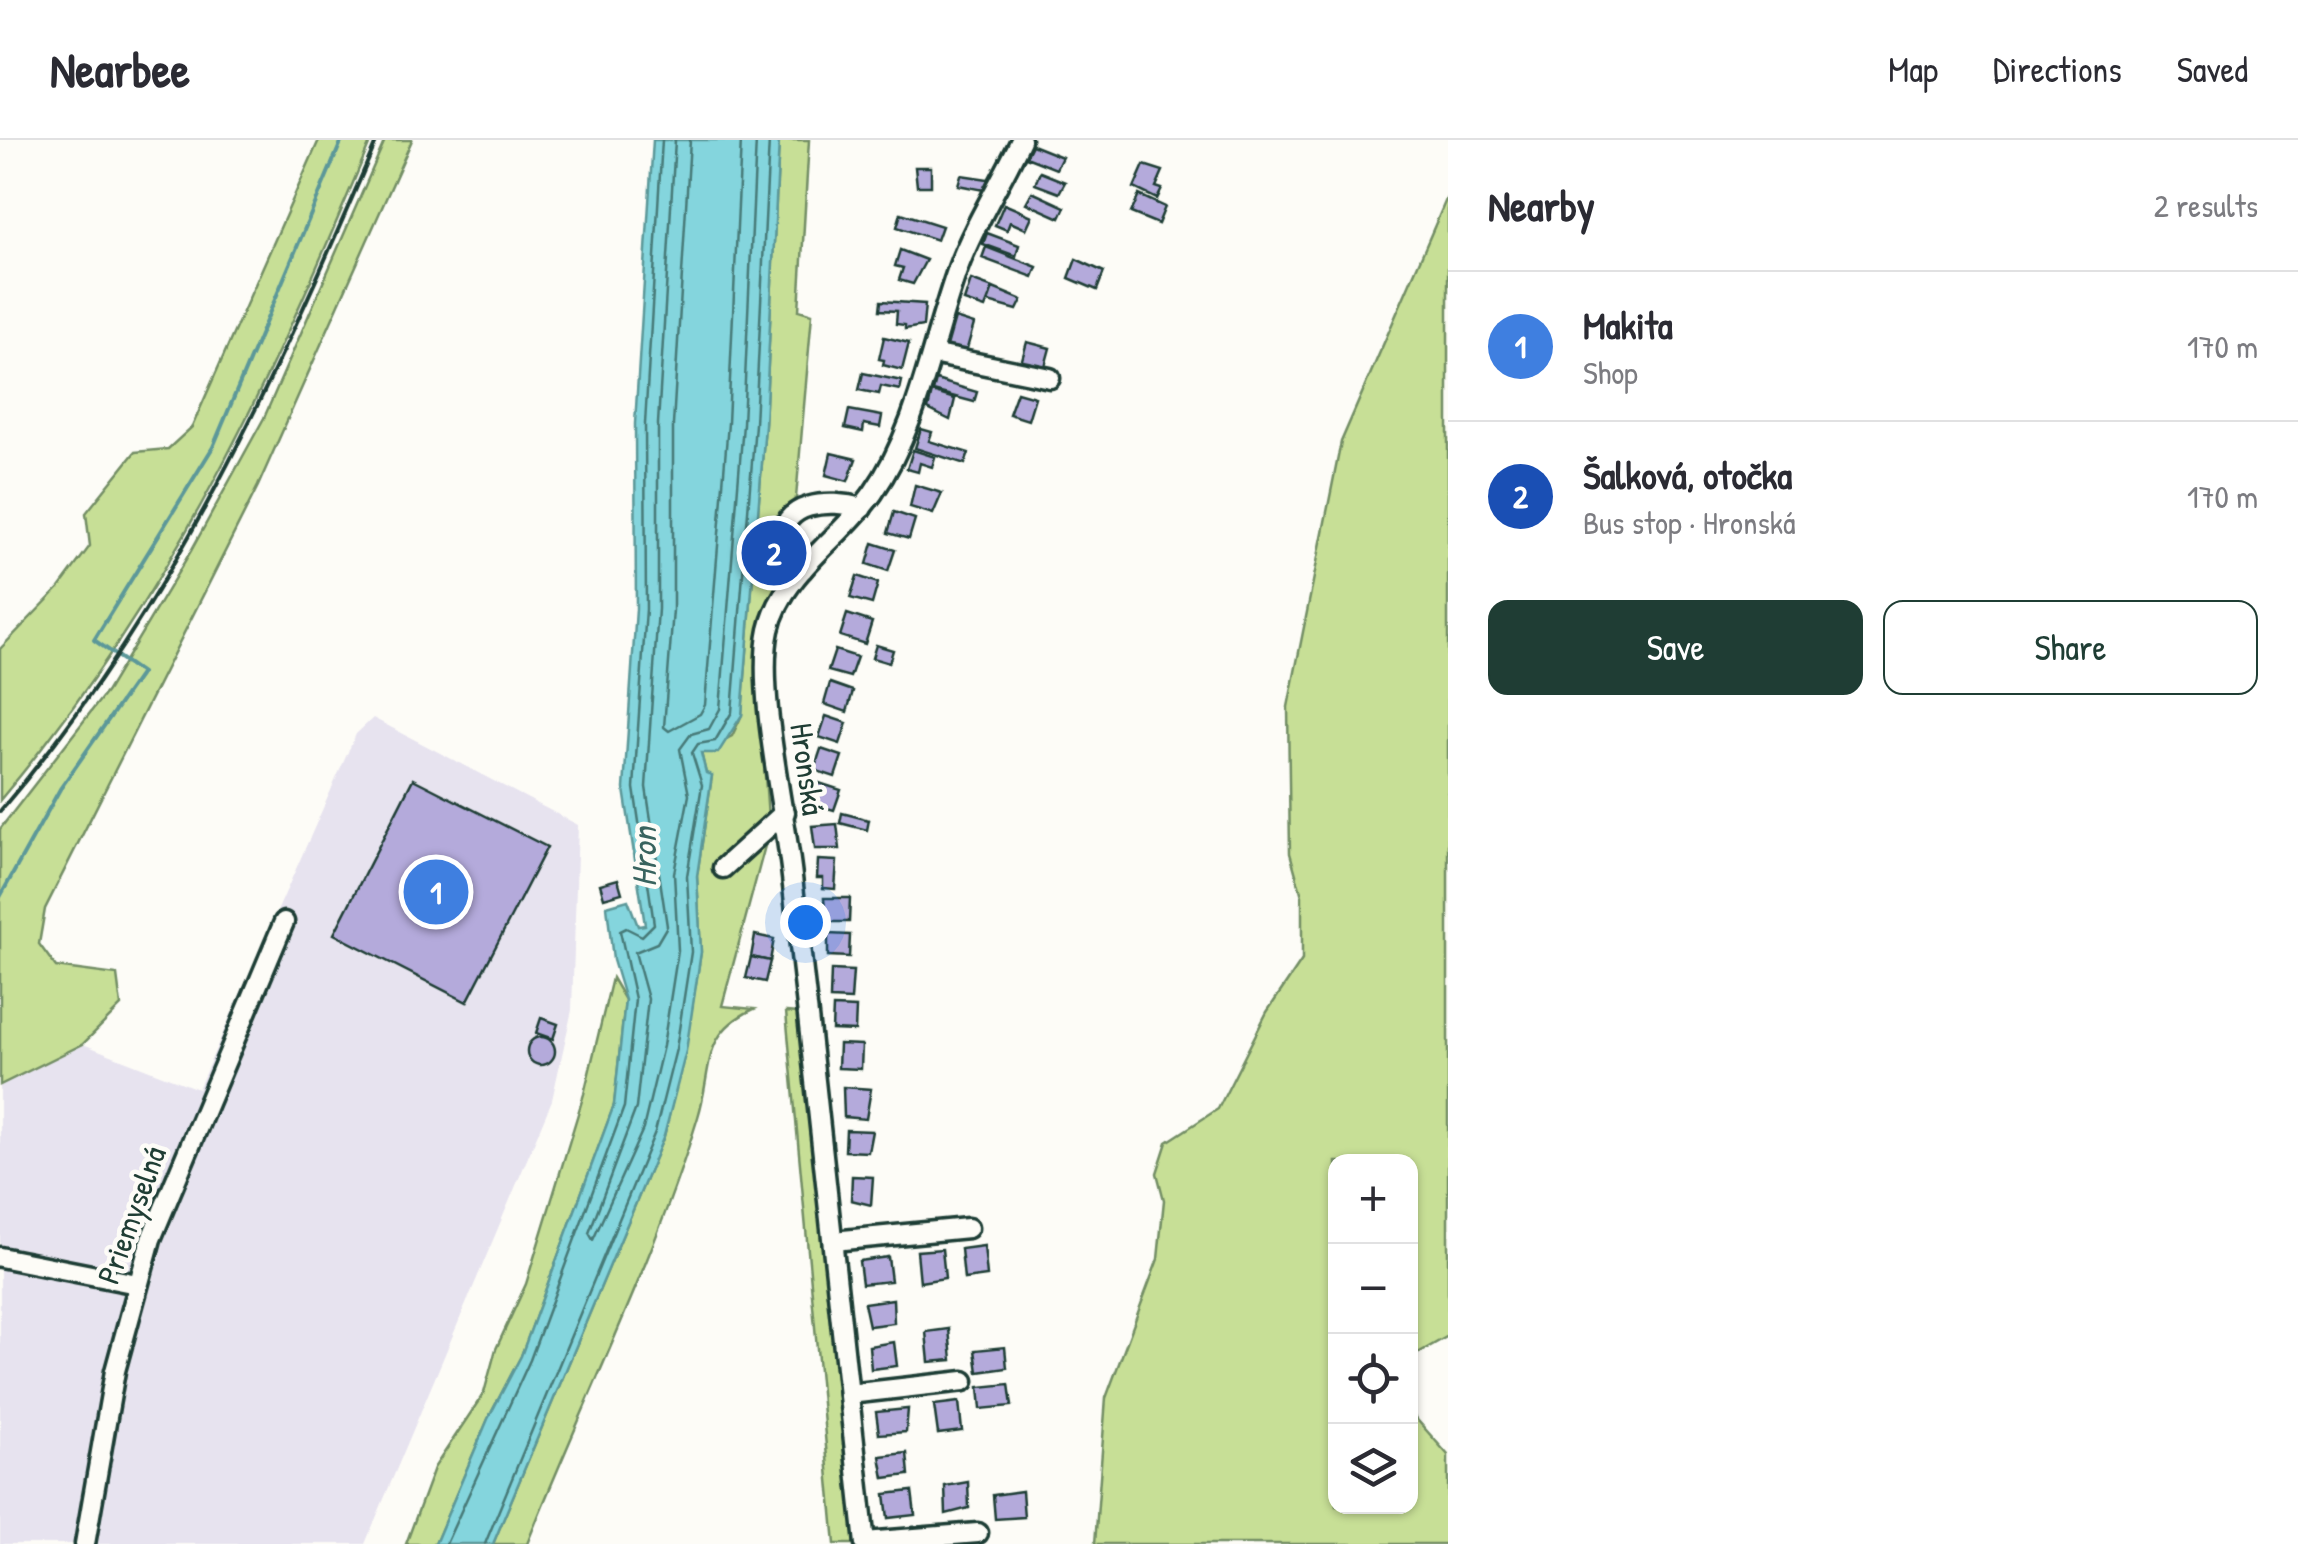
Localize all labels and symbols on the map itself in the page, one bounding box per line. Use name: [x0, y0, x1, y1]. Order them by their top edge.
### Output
pin: 2: [742, 516, 806, 590]
street label: Hronská: [780, 720, 836, 818]
water label: Hron: [620, 824, 667, 887]
pin: 1: [404, 854, 468, 930]
your location: [780, 897, 831, 948]
street label: Priemyselná: [86, 1140, 176, 1290]

